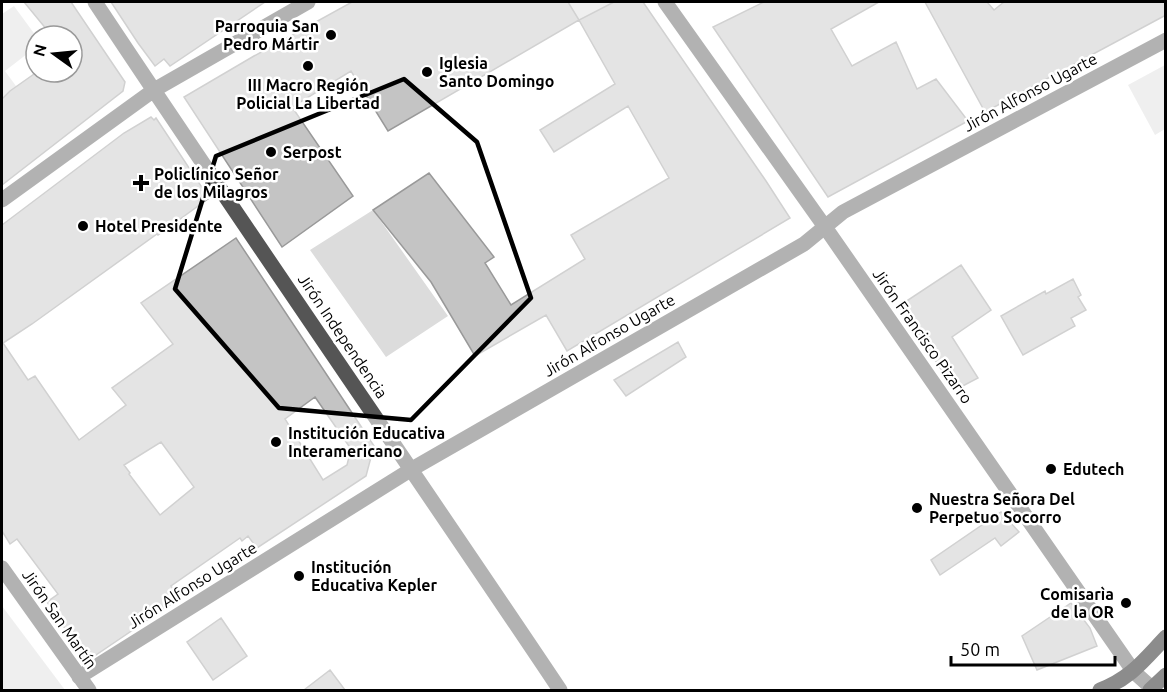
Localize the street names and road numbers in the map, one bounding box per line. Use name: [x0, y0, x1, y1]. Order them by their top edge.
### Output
street label: Jirón Alfonso Ugarte: [960, 49, 1100, 135]
street label: Jirón Francisco Pizarro: [870, 265, 976, 407]
street label: Jirón Independencia: [295, 271, 391, 401]
street label: Jirón Alfonso Ugarte: [540, 290, 678, 380]
street label: Jirón Alfonso Ugarte: [124, 538, 260, 632]
street label: Jirón San Martín: [19, 566, 101, 672]

